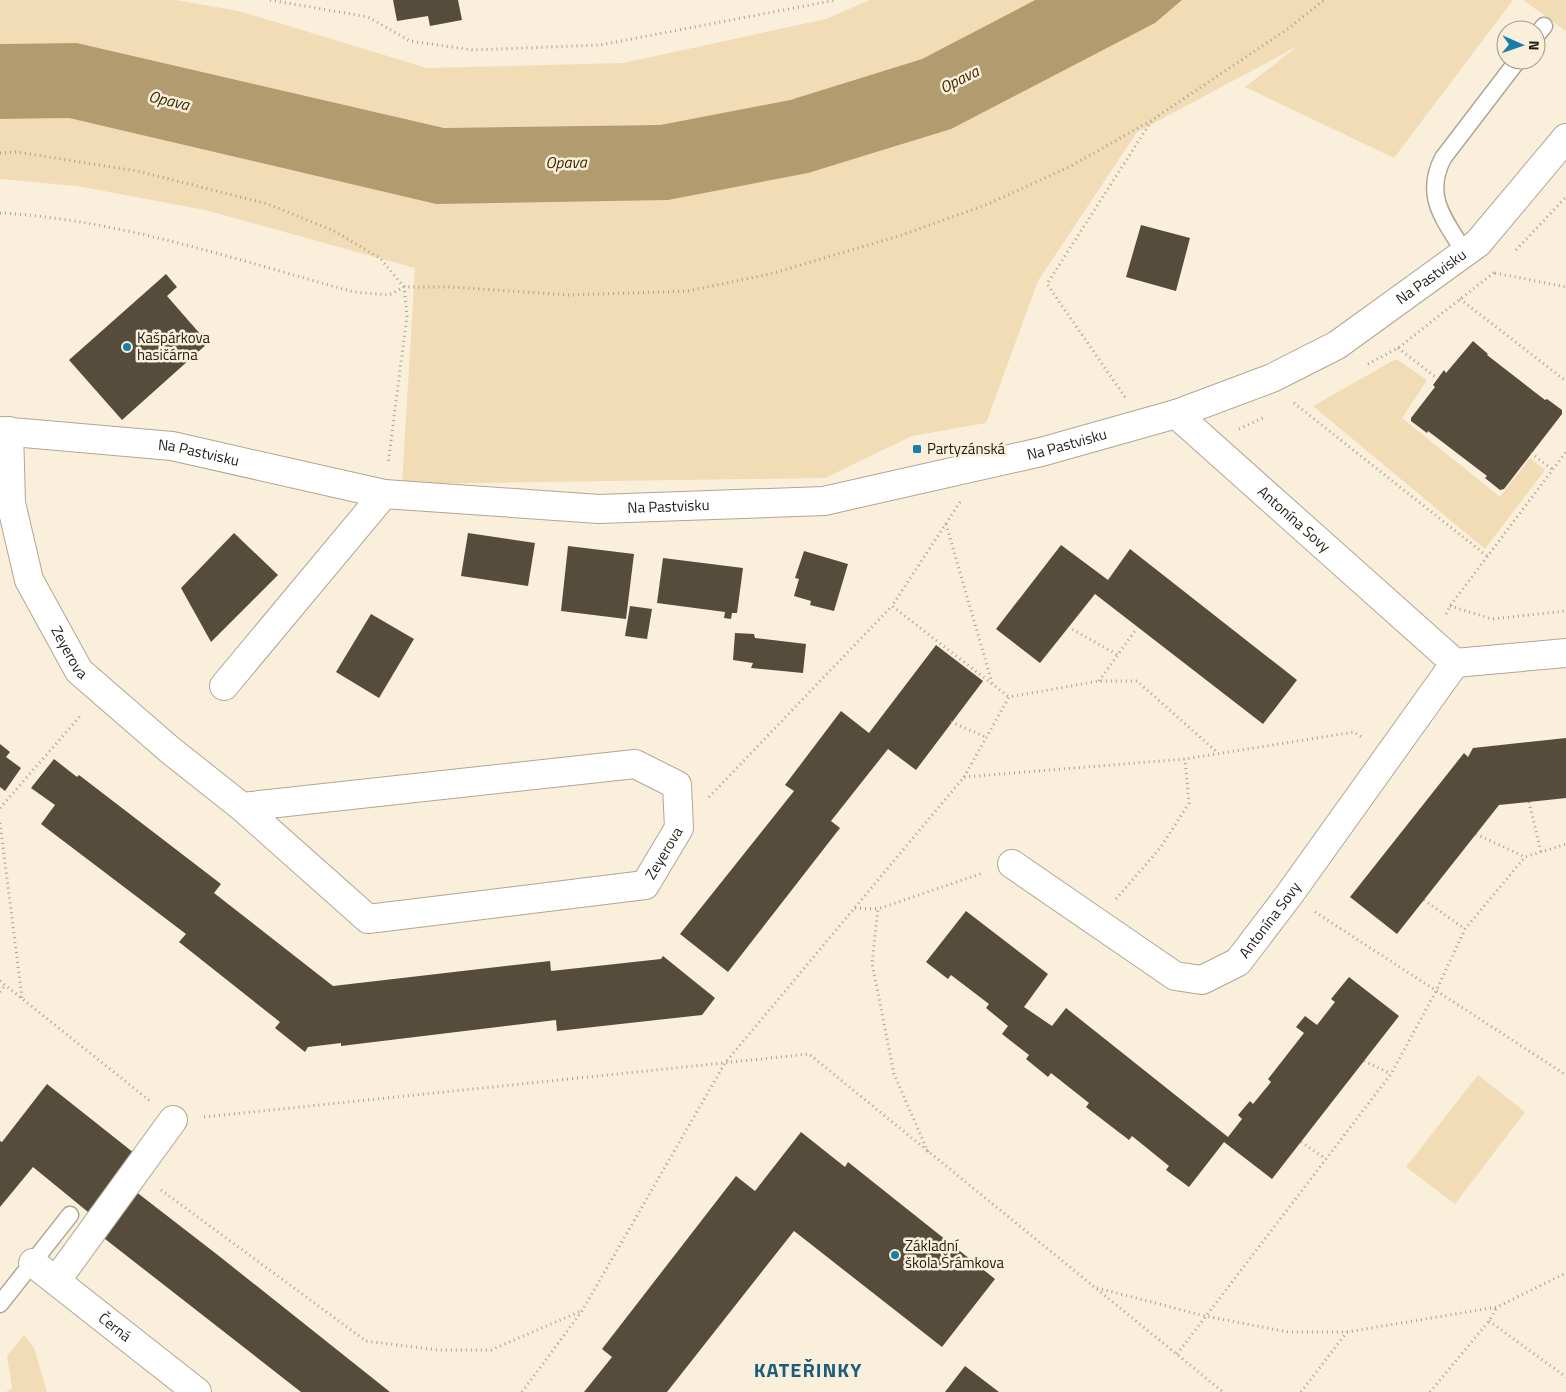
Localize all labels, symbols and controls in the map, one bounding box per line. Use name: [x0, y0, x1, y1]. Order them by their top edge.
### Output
north arrow: [1496, 20, 1546, 70]
text: N: [1524, 40, 1545, 51]
water label: Opava: [935, 59, 984, 99]
water label: Opava: [146, 84, 193, 117]
water label: Opava: [545, 150, 588, 174]
street label: Na Pastvisku: [1391, 243, 1471, 310]
place label: Kašpárkova hasičárna: [137, 326, 211, 366]
marker: Kašpárkova hasičárna: [121, 341, 133, 353]
street label: Na Pastvisku: [1024, 422, 1109, 466]
street label: Na Pastvisku: [157, 433, 241, 472]
place label: Partyzánská: [927, 437, 1006, 460]
marker: Partyzánská: [911, 443, 923, 455]
street label: Antonína Sovy: [1253, 480, 1336, 558]
street label: Na Pastvisku: [627, 493, 710, 519]
street label: Zeyerova: [45, 622, 93, 685]
street label: Zeyerova: [639, 822, 688, 884]
street label: Antonína Sovy: [1233, 877, 1306, 963]
place label: Základní škola Šrámkova: [905, 1234, 1004, 1274]
marker: Základní škola Šrámkova: [889, 1249, 901, 1261]
street label: Černá: [94, 1307, 137, 1347]
district label: KATEŘINKY: [754, 1354, 862, 1385]

